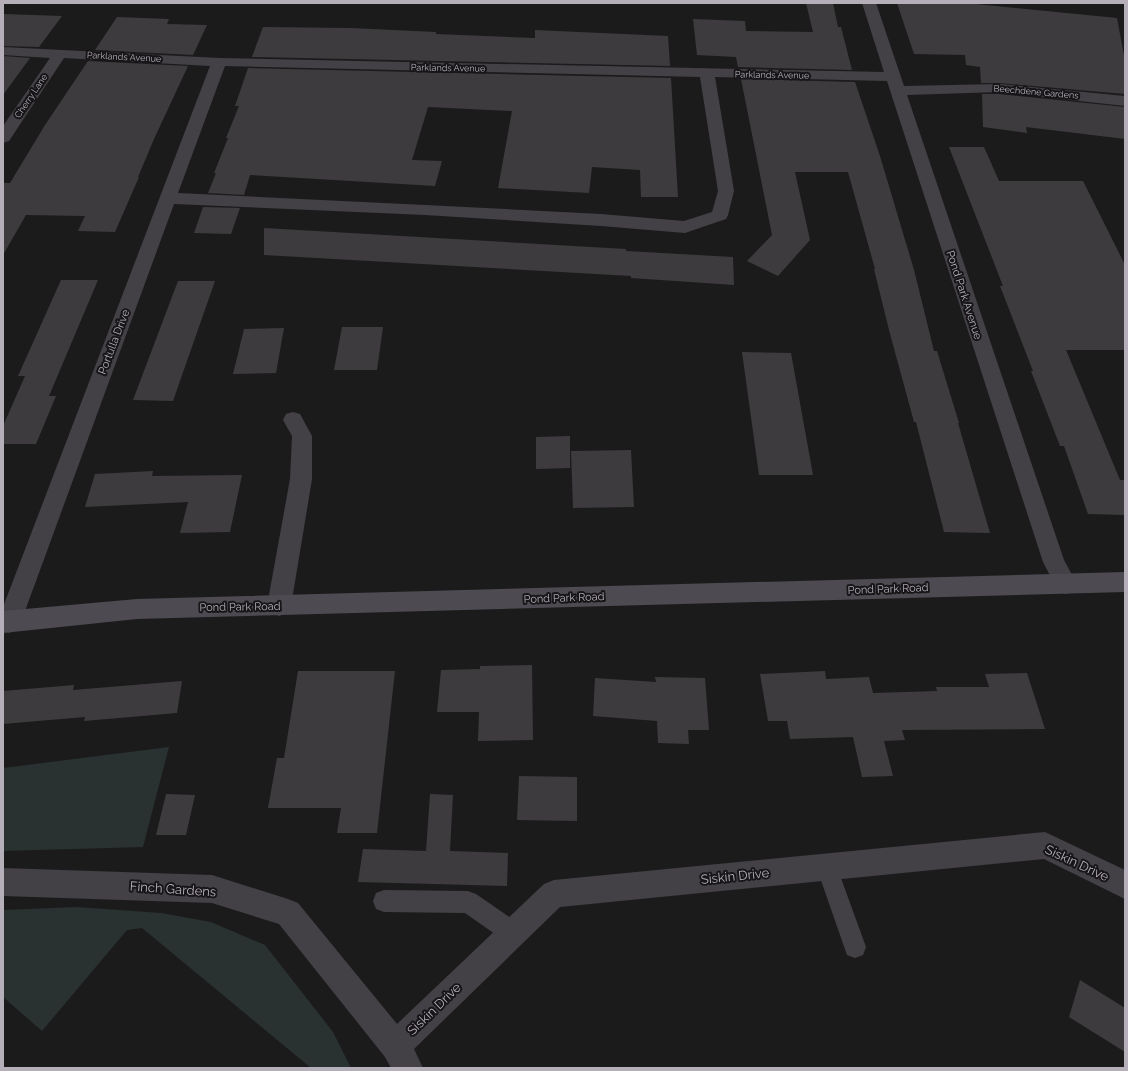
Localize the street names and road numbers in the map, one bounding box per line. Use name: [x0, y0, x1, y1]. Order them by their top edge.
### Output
street label: Parklands Avenue: [87, 50, 162, 64]
street label: Parklands Avenue: [411, 62, 486, 74]
street label: Parklands Avenue: [735, 69, 810, 81]
street label: Cherry Lane: [13, 72, 50, 120]
street label: Beechdene Gardens: [993, 83, 1080, 101]
street label: Pond Park Avenue: [943, 249, 985, 342]
street label: Portulla Drive: [96, 307, 133, 376]
street label: Pond Park Road: [847, 581, 929, 597]
street label: Pond Park Road: [523, 590, 605, 606]
street label: Pond Park Road: [199, 600, 281, 614]
street label: Siskin Drive: [1043, 842, 1112, 884]
street label: Siskin Drive: [700, 865, 770, 887]
street label: Finch Gardens: [129, 879, 217, 899]
street label: Siskin Drive: [404, 980, 464, 1038]

